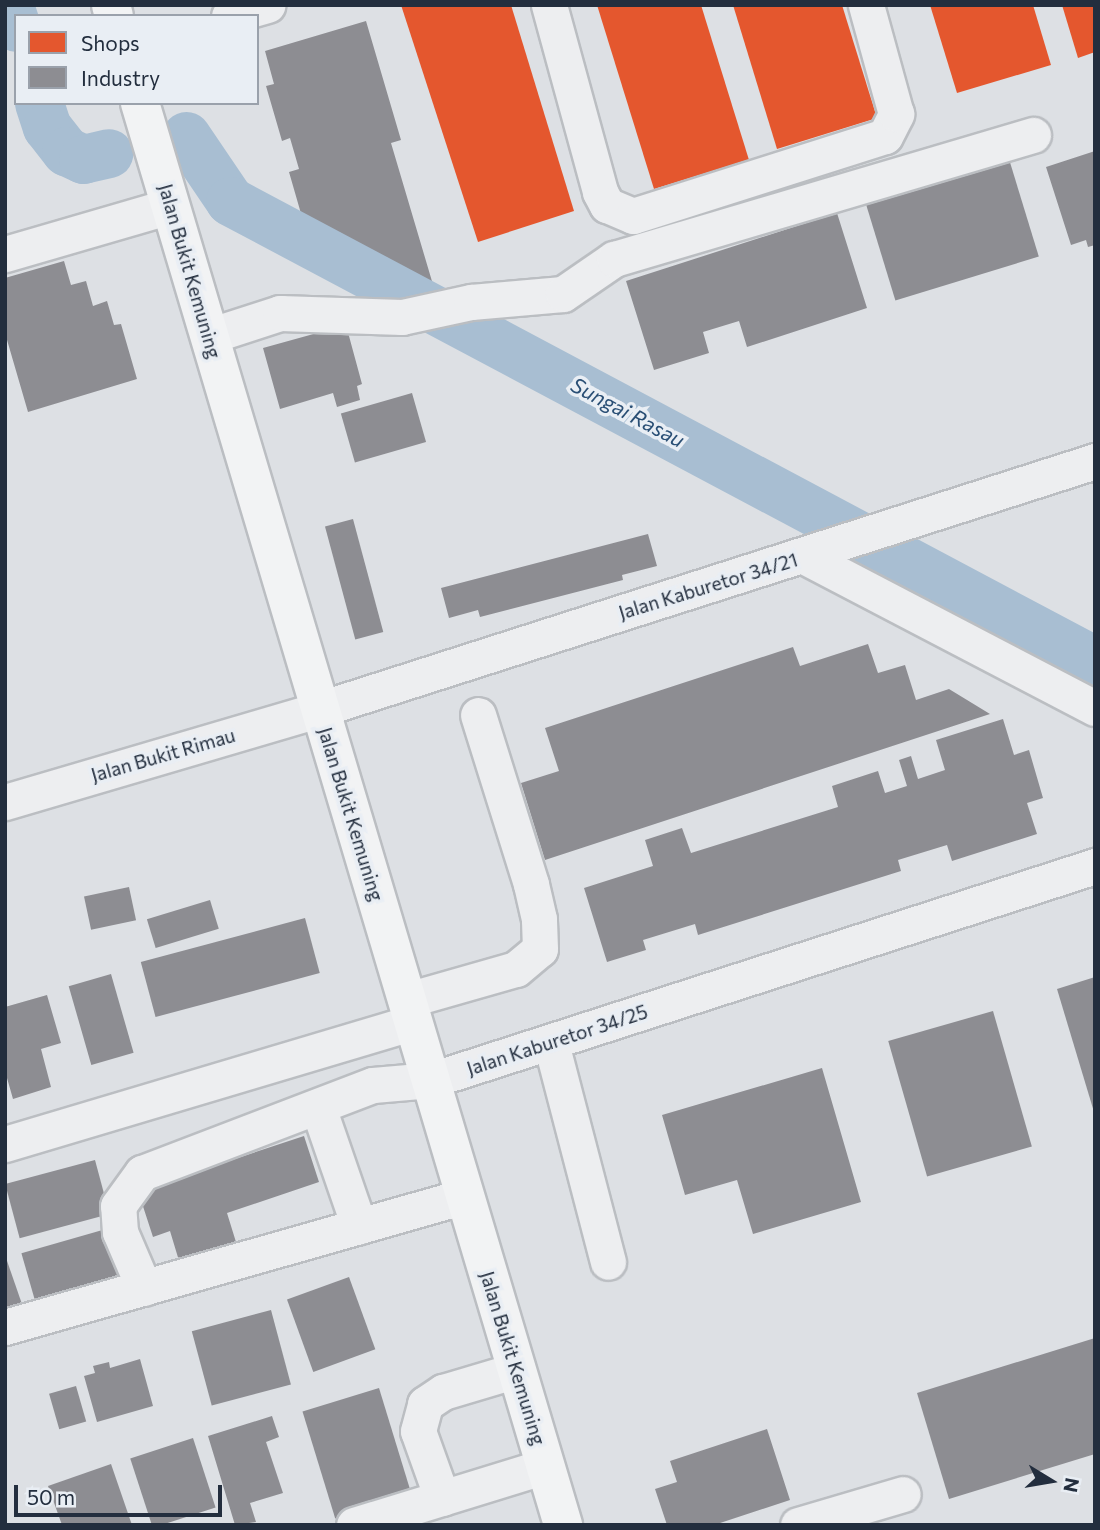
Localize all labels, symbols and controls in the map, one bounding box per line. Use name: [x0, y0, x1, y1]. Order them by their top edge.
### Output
legend: [14, 14, 259, 105]
text: Shops: [81, 30, 140, 55]
text: Industry: [81, 65, 160, 90]
street label: Jalan Bukit Kemuning: [154, 181, 226, 361]
water label: Sungai Rasau: [567, 372, 689, 452]
street label: Jalan Kaburetor 34/21: [616, 548, 800, 624]
street label: Jalan Bukit Rimau: [88, 724, 238, 786]
street label: Jalan Bukit Kemuning: [314, 724, 388, 904]
street label: Jalan Kaburetor 34/25: [464, 1000, 650, 1080]
street label: Jalan Bukit Kemuning: [476, 1268, 550, 1448]
north arrow: [1016, 1446, 1086, 1516]
scale bar: [18, 1470, 226, 1514]
text: N: [1059, 1476, 1085, 1494]
text: 50 m: [27, 1484, 75, 1509]

